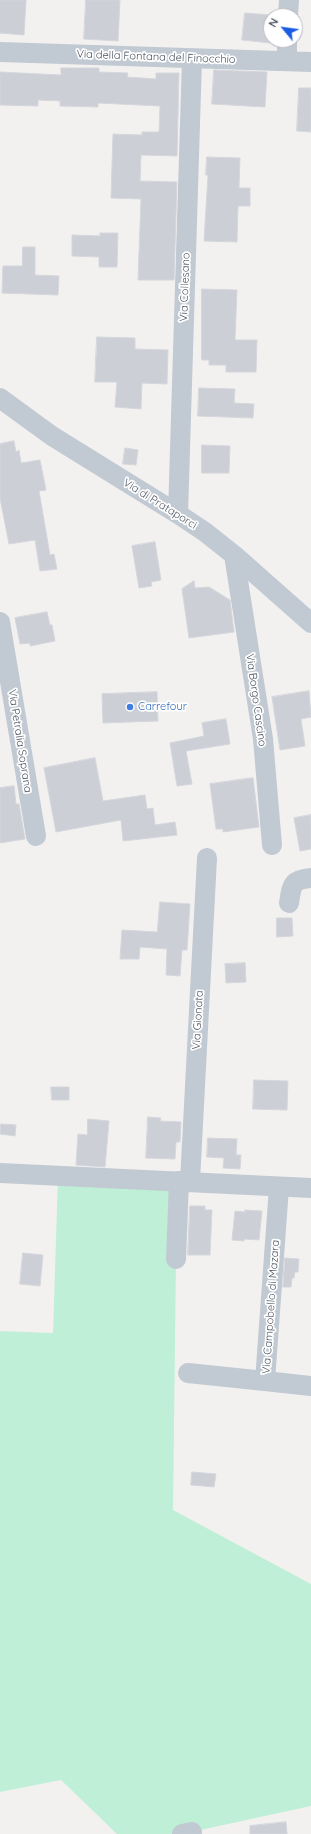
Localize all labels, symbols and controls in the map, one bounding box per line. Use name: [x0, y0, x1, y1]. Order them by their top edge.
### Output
north arrow: [263, 8, 303, 48]
text: N: [265, 16, 281, 30]
street label: Via della Fontana del Finocchio: [76, 48, 236, 66]
street label: Via Collesano: [177, 252, 193, 322]
street label: Via di Prataporci: [121, 476, 199, 532]
street label: Via Borgo Cascino: [243, 653, 269, 747]
street label: Via Petralia Soprana: [5, 688, 35, 794]
place label: Carrefour: [138, 700, 187, 714]
marker: Carrefour: [125, 702, 135, 712]
street label: Via Gionata: [190, 990, 206, 1050]
street label: Via Campobello di Mazara: [260, 1239, 282, 1375]

